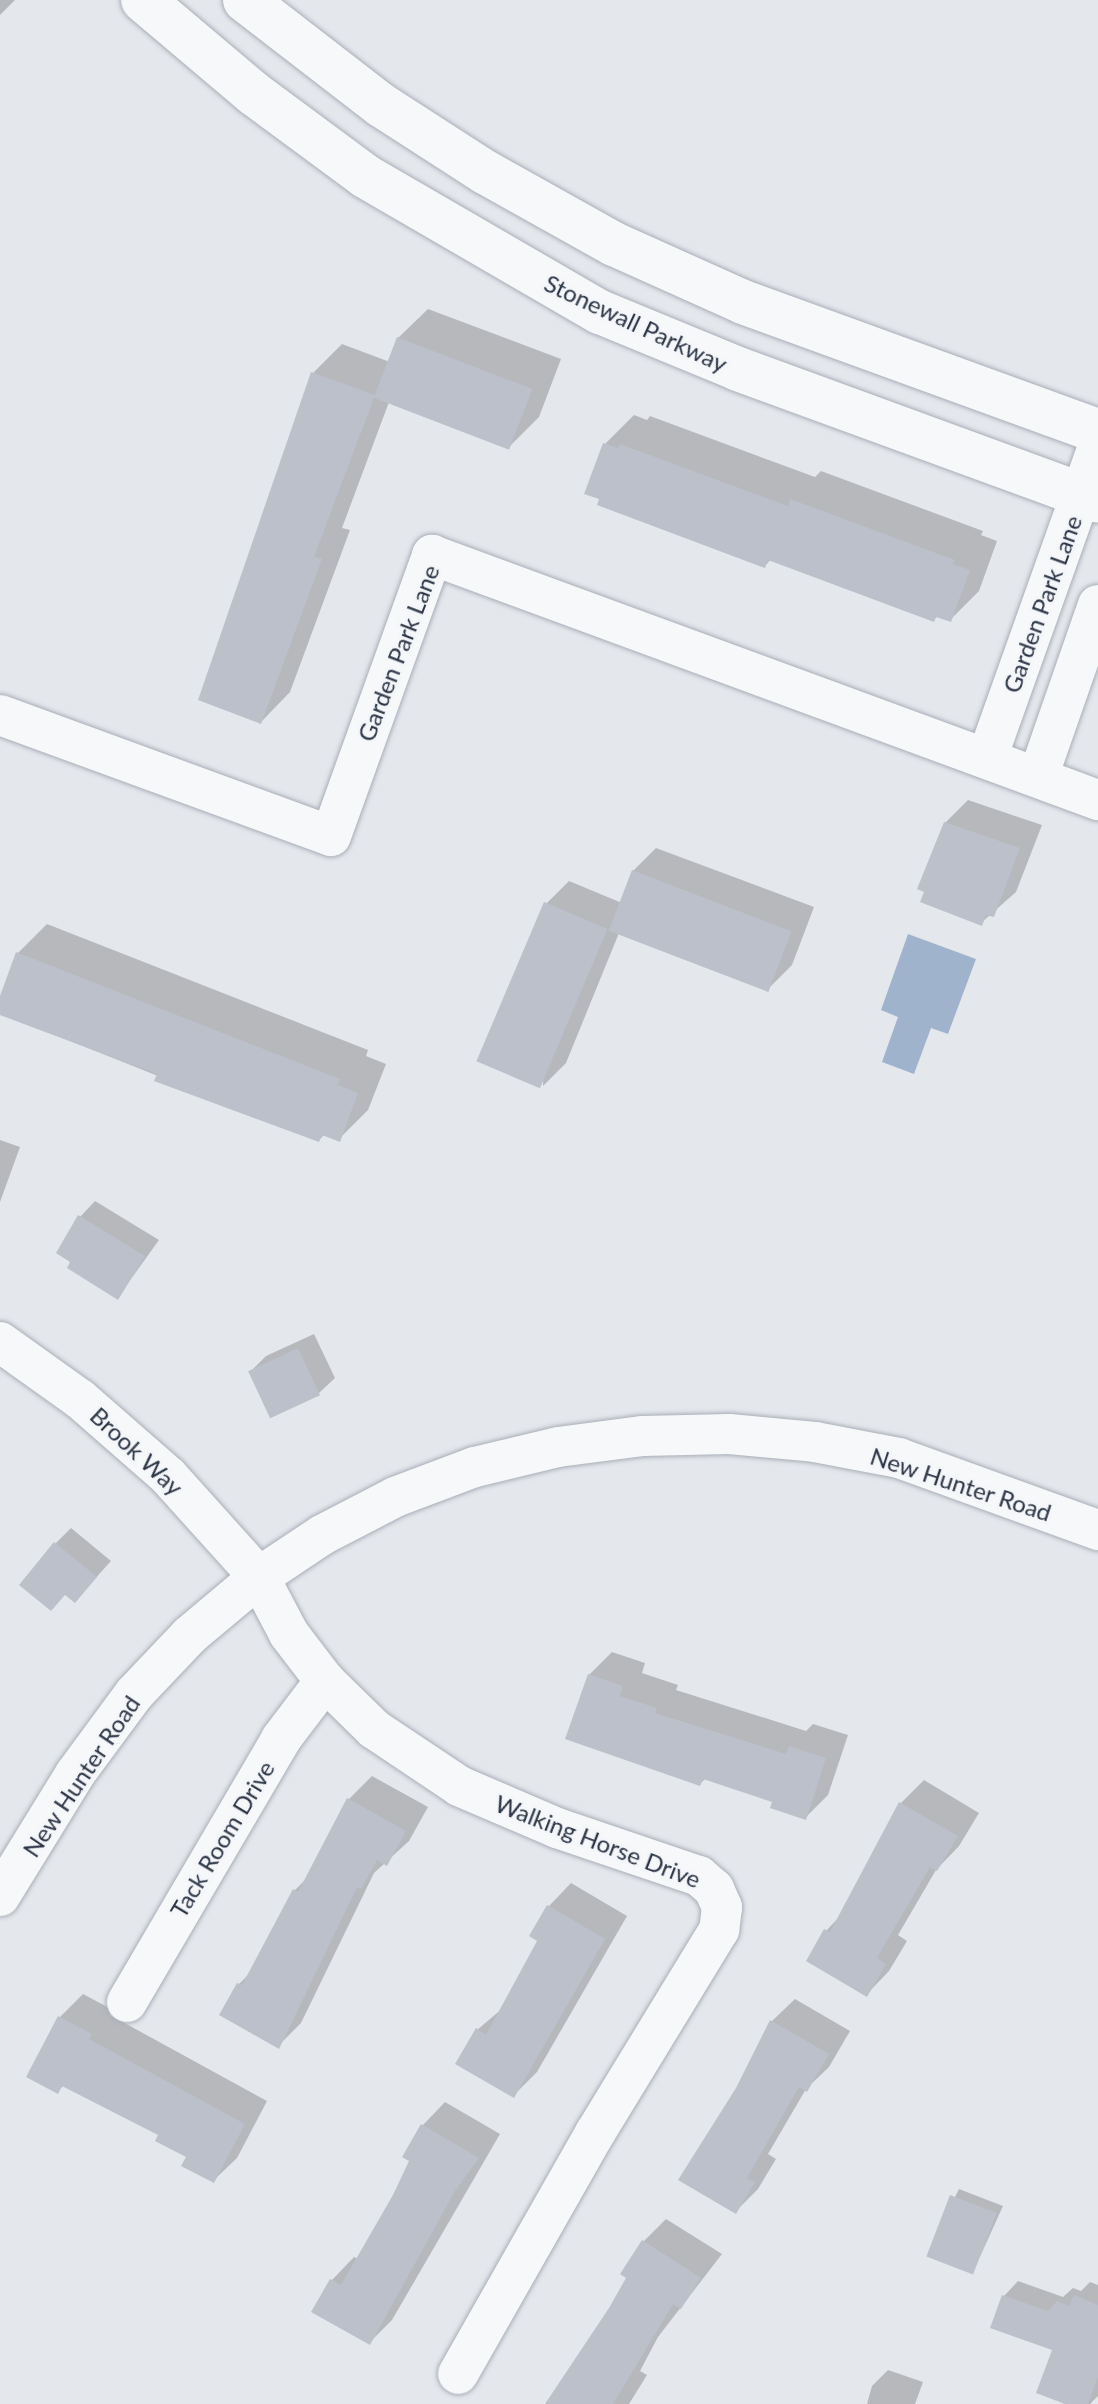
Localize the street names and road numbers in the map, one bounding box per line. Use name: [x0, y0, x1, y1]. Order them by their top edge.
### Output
street label: Stonewall Parkway: [540, 268, 732, 378]
street label: Garden Park Lane: [997, 511, 1087, 697]
street label: Garden Park Lane: [351, 561, 445, 745]
street label: Brook Way: [85, 1401, 189, 1501]
street label: New Hunter Road: [866, 1441, 1056, 1527]
street label: New Hunter Road: [16, 1689, 146, 1863]
street label: Tack Room Drive: [164, 1755, 280, 1923]
street label: Walking Horse Drive: [491, 1789, 705, 1893]

